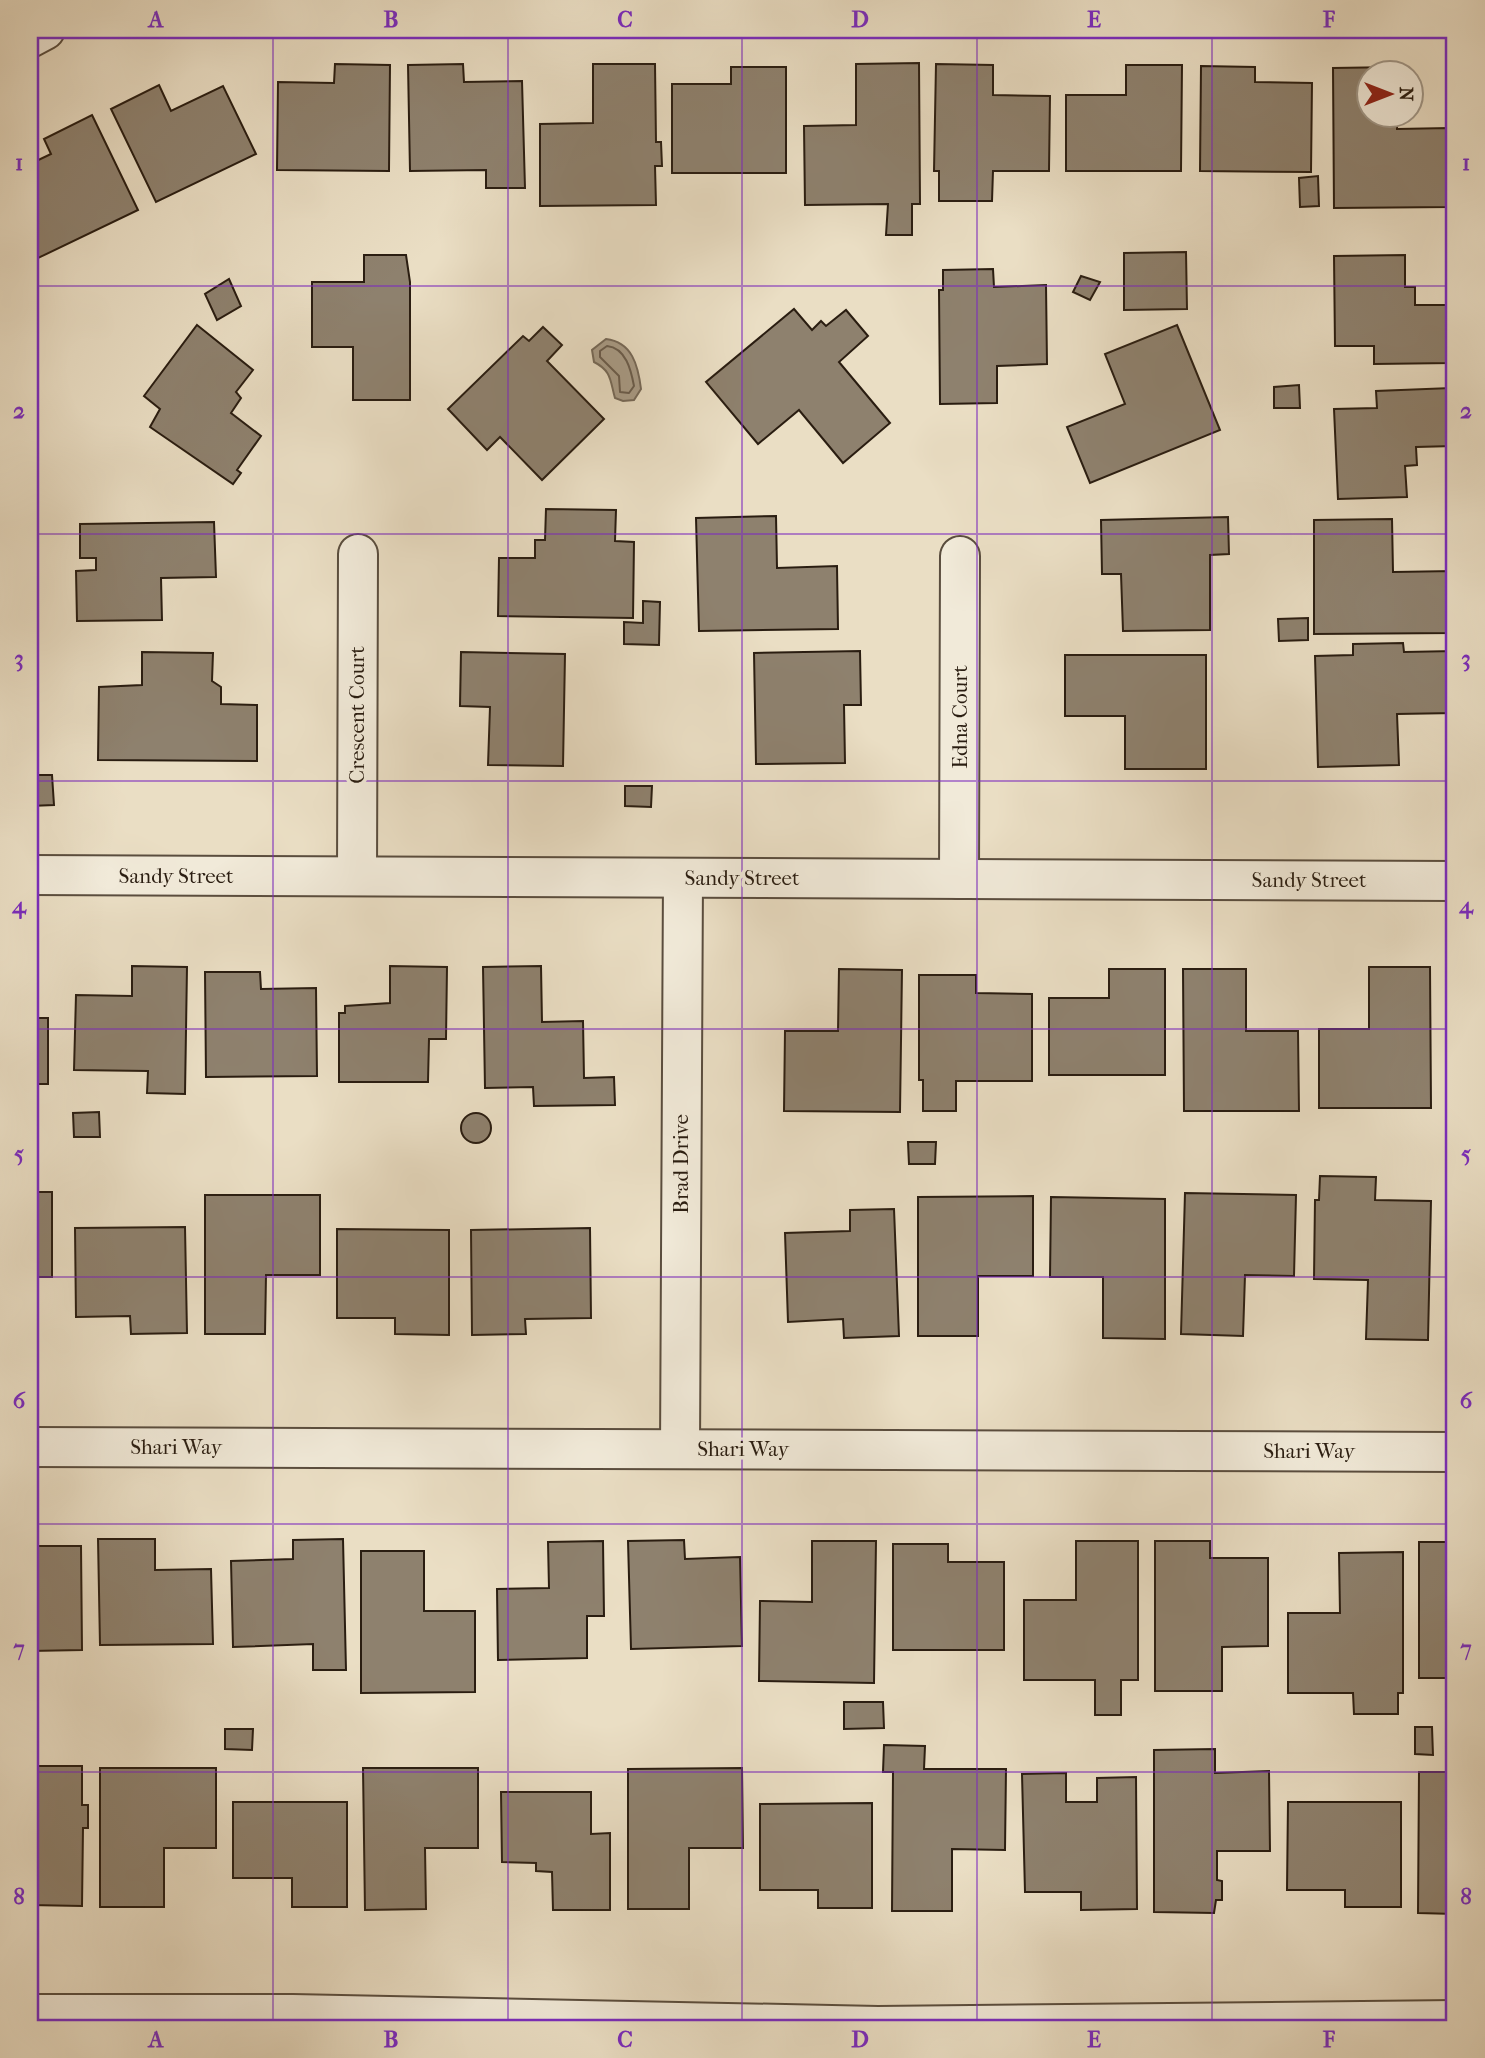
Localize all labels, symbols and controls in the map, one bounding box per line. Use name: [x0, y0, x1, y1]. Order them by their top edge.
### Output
text: A: [147, 6, 165, 33]
text: B: [384, 6, 399, 33]
text: C: [617, 6, 633, 33]
text: D: [851, 6, 869, 33]
text: E: [1087, 6, 1101, 33]
text: F: [1322, 6, 1336, 33]
north arrow: [1356, 60, 1426, 130]
text: N: [1395, 87, 1417, 102]
text: 1: [15, 149, 23, 176]
text: 1: [1462, 149, 1470, 176]
text: 2: [13, 397, 25, 424]
text: 2: [1460, 397, 1472, 424]
text: 3: [14, 645, 24, 672]
text: 3: [1461, 645, 1471, 672]
street label: Crescent Court: [345, 646, 369, 784]
street label: Edna Court: [948, 665, 972, 769]
street label: Sandy Street: [119, 864, 234, 888]
street label: Sandy Street: [685, 866, 800, 890]
street label: Sandy Street: [1252, 868, 1367, 892]
text: 4: [11, 892, 27, 919]
text: 4: [1458, 892, 1474, 919]
street label: Brad Drive: [669, 1114, 693, 1214]
text: 5: [14, 1140, 24, 1167]
text: 5: [1461, 1140, 1471, 1167]
text: 6: [13, 1387, 26, 1414]
text: 6: [1460, 1387, 1473, 1414]
street label: Shari Way: [130, 1435, 223, 1459]
street label: Shari Way: [697, 1437, 790, 1461]
street label: Shari Way: [1263, 1439, 1356, 1463]
text: 7: [12, 1635, 25, 1662]
text: 7: [1459, 1635, 1472, 1662]
text: 8: [13, 1883, 25, 1910]
text: 8: [1460, 1883, 1472, 1910]
text: A: [147, 2026, 165, 2053]
text: B: [384, 2026, 399, 2053]
text: C: [617, 2026, 633, 2053]
text: D: [851, 2026, 869, 2053]
text: E: [1087, 2026, 1101, 2053]
text: F: [1322, 2026, 1336, 2053]

